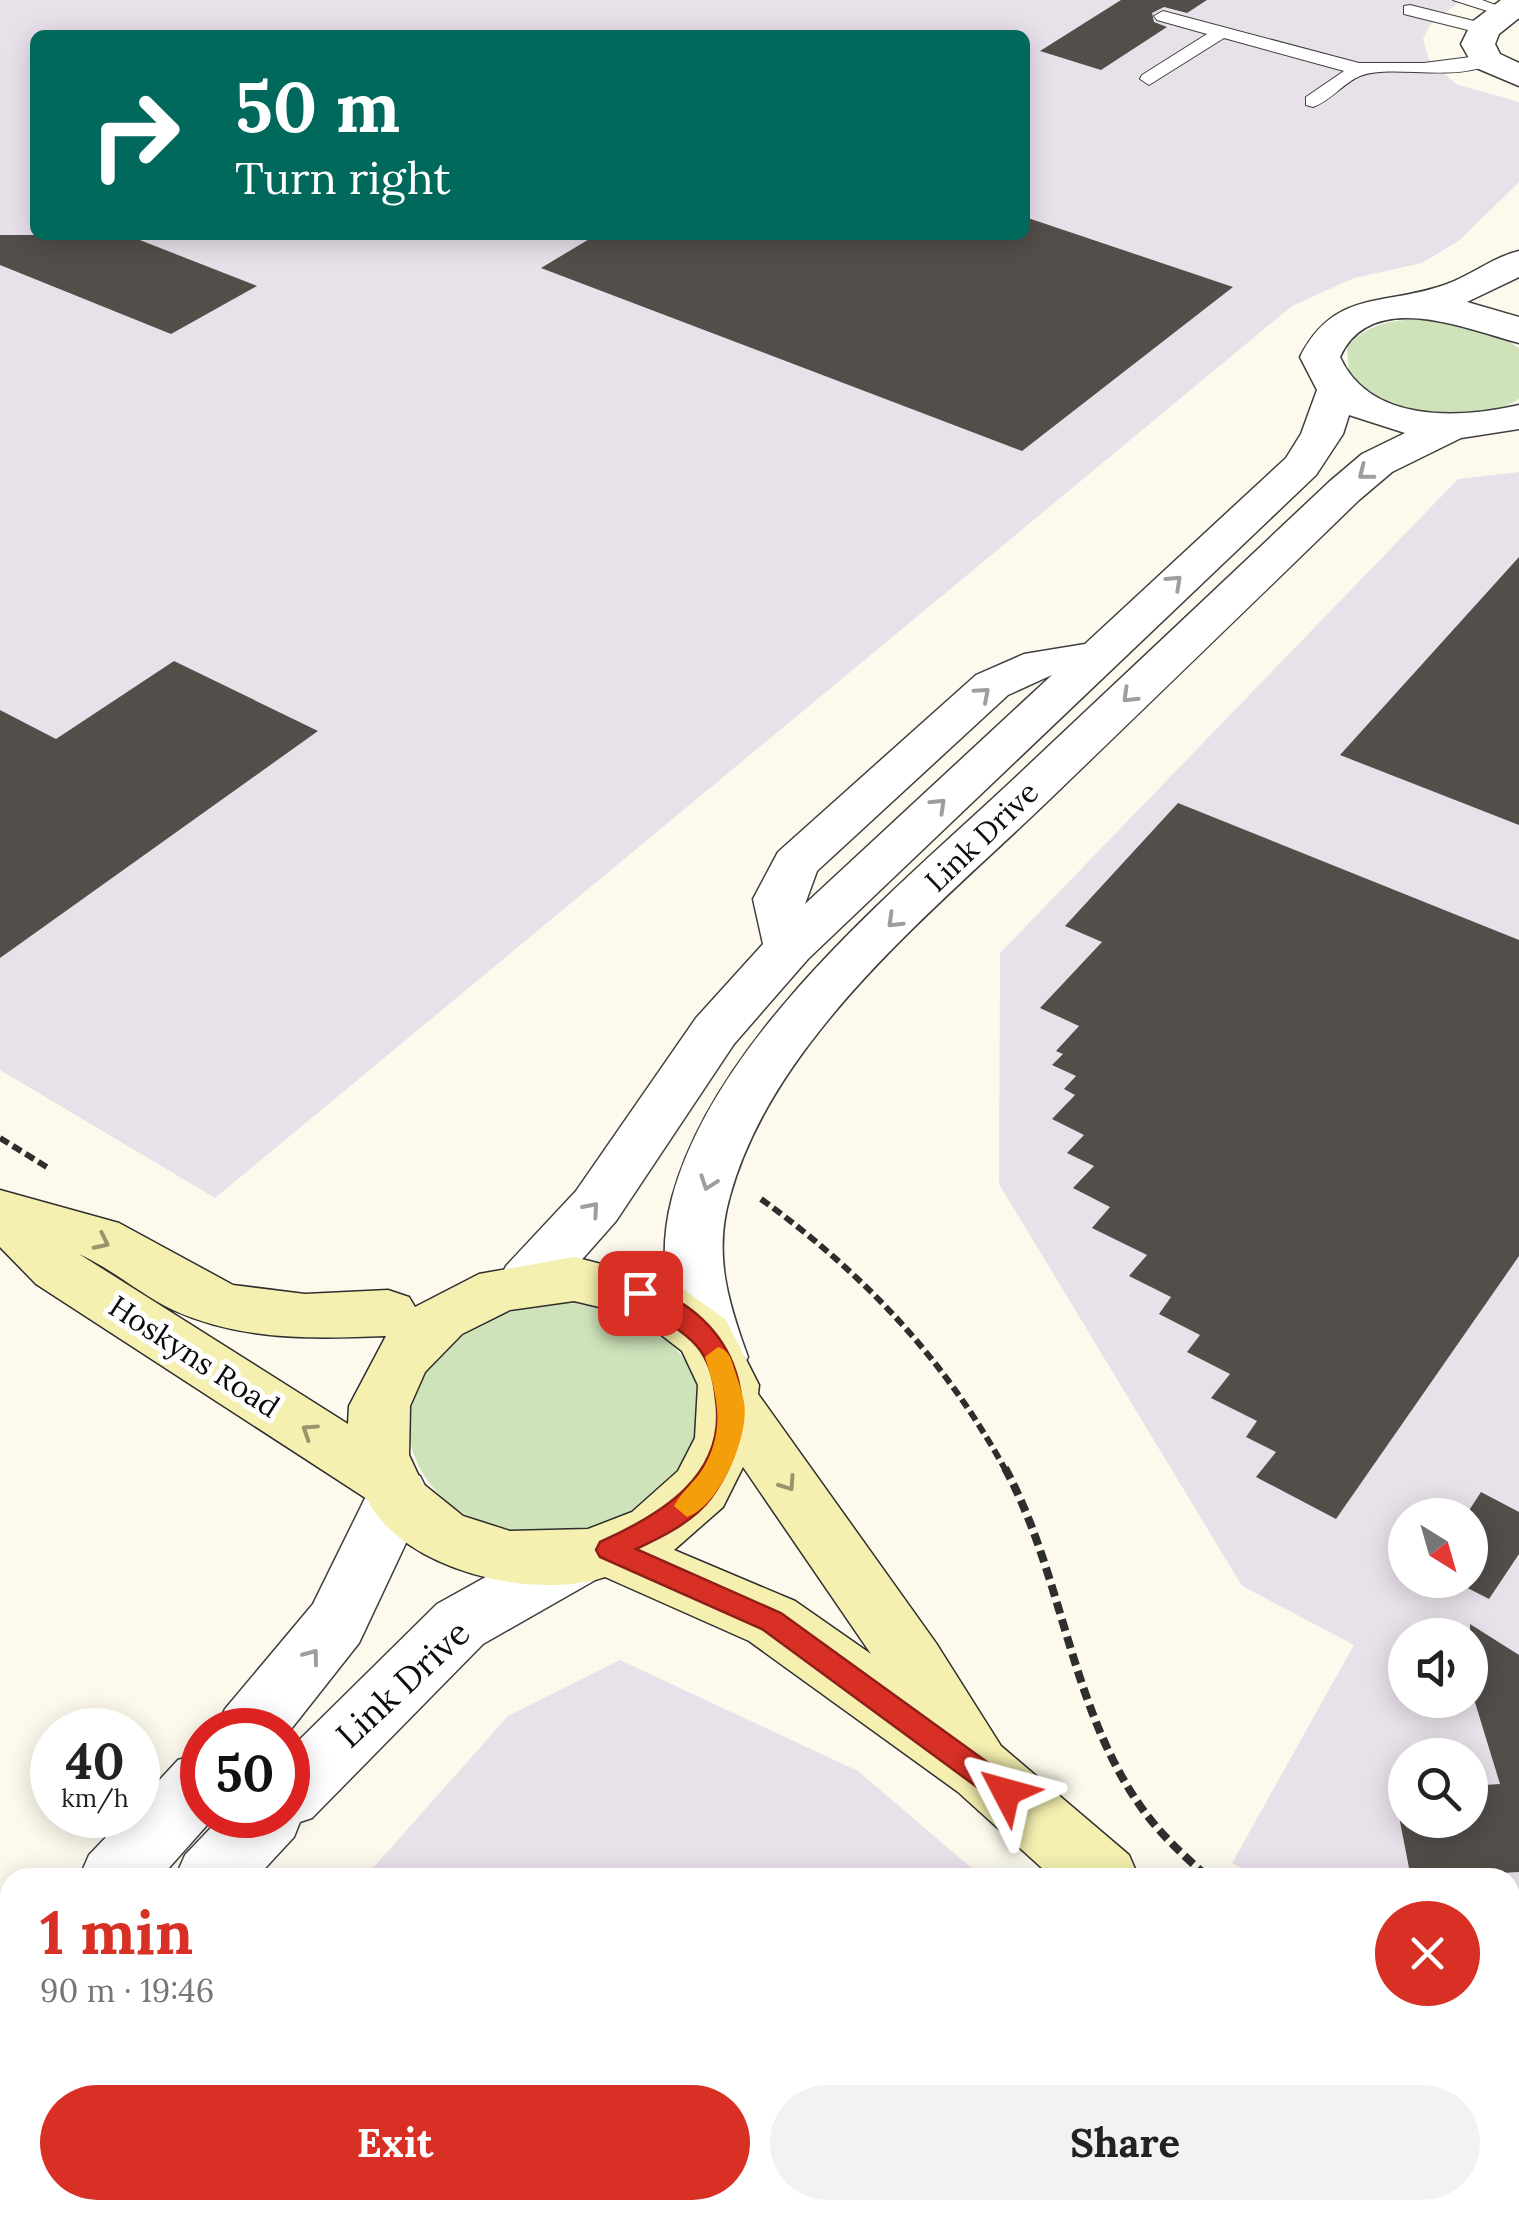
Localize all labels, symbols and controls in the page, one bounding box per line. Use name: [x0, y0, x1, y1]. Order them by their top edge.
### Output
text: 50 m: [235, 62, 400, 151]
icon: right: [70, 70, 200, 200]
text: Turn right: [235, 149, 451, 206]
one-way arrow: [1358, 461, 1376, 479]
one-way arrow: [1163, 576, 1182, 594]
one-way arrow: [1122, 684, 1141, 702]
one-way arrow: [972, 688, 990, 706]
street label: Link Drive: [917, 773, 1046, 900]
one-way arrow: [927, 799, 946, 817]
one-way arrow: [887, 909, 906, 927]
one-way arrow: [699, 1174, 720, 1191]
one-way arrow: [581, 1202, 599, 1221]
one-way arrow: [92, 1230, 110, 1250]
pin: [598, 1251, 683, 1336]
icon: arrive: [613, 1266, 668, 1321]
street label: Hoskyns Road: [102, 1287, 287, 1426]
one-way arrow: [301, 1424, 319, 1443]
one-way arrow: [776, 1473, 794, 1491]
north arrow: [1388, 1498, 1488, 1598]
map controls: [1388, 1498, 1488, 1838]
street label: Link Drive: [326, 1610, 479, 1757]
button: sound: [1388, 1618, 1488, 1718]
one-way arrow: [301, 1649, 318, 1667]
speed limit sign: 50: [180, 1708, 310, 1838]
text: 40: [65, 1729, 125, 1793]
button: search: [1388, 1738, 1488, 1838]
position arrow: [954, 1740, 1058, 1844]
text: km/h: [61, 1782, 129, 1814]
text: 1 min: [40, 1894, 193, 1970]
button: close: [1375, 1901, 1480, 2006]
text: 90 m · 19:46: [40, 1970, 214, 2011]
button: Exit: [40, 2085, 750, 2200]
button: Share: [770, 2085, 1480, 2200]

